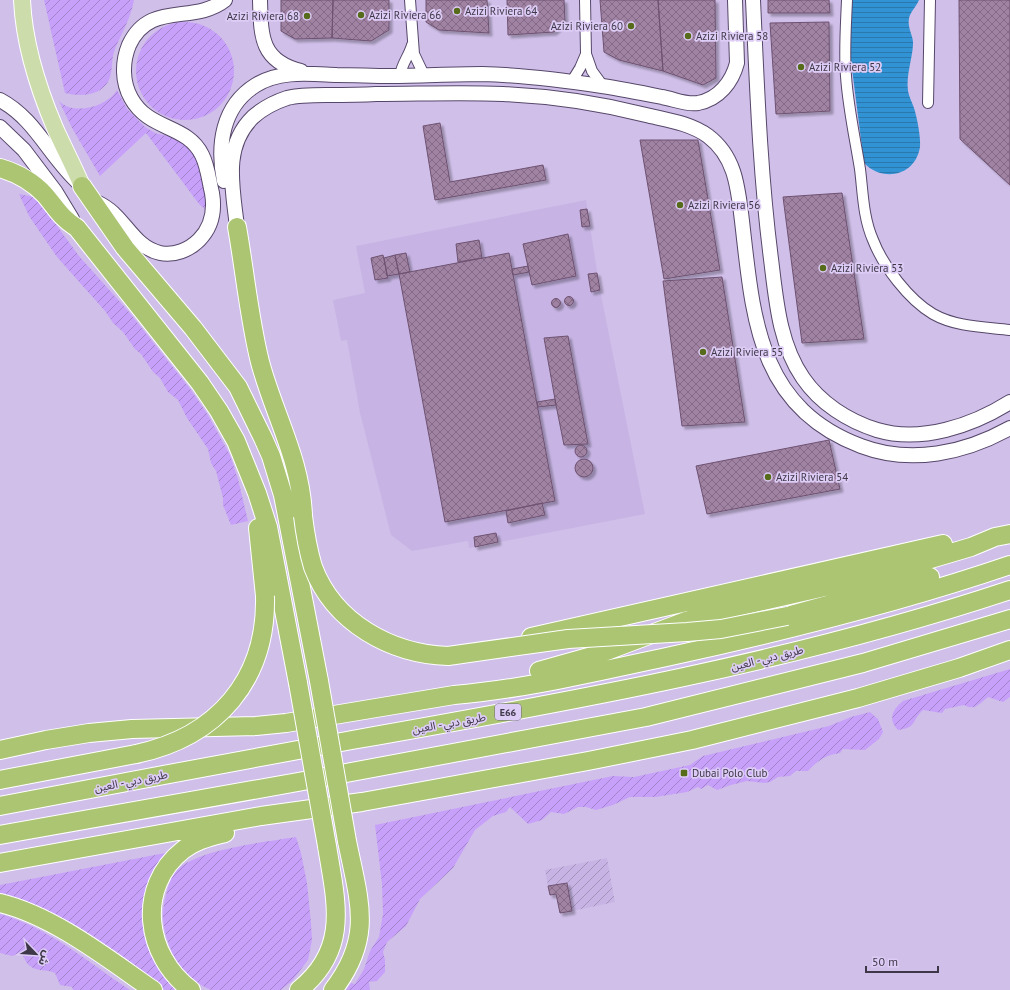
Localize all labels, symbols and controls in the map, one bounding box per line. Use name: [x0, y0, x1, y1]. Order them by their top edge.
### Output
place label: Azizi Riviera 64: [465, 4, 537, 18]
marker: Azizi Riviera 64: [452, 6, 462, 16]
place label: Azizi Riviera 66: [369, 8, 441, 22]
place label: Azizi Riviera 68: [227, 9, 299, 23]
marker: Azizi Riviera 66: [356, 10, 366, 20]
marker: Azizi Riviera 68: [302, 11, 312, 21]
place label: Azizi Riviera 60: [551, 19, 623, 33]
marker: Azizi Riviera 60: [626, 21, 636, 31]
place label: Azizi Riviera 58: [696, 29, 768, 43]
marker: Azizi Riviera 58: [683, 31, 693, 41]
place label: Azizi Riviera 52: [809, 60, 881, 74]
marker: Azizi Riviera 52: [796, 62, 806, 72]
place label: Azizi Riviera 56: [688, 198, 760, 212]
marker: Azizi Riviera 56: [675, 200, 685, 210]
place label: Azizi Riviera 53: [831, 261, 903, 275]
marker: Azizi Riviera 53: [818, 263, 828, 273]
place label: Azizi Riviera 55: [711, 345, 783, 359]
marker: Azizi Riviera 55: [698, 347, 708, 357]
place label: Azizi Riviera 54: [776, 470, 848, 484]
marker: Azizi Riviera 54: [763, 472, 773, 482]
street label: طريق دبي - العين: [729, 642, 805, 676]
road number: E66: [495, 704, 521, 720]
street label: طريق دبي - العين: [411, 710, 487, 739]
place label: Dubai Polo Club: [692, 766, 768, 780]
street label: طريق دبي - العين: [93, 767, 169, 797]
marker: Dubai Polo Club: [679, 768, 689, 778]
north arrow: [16, 934, 56, 974]
text: ش: [36, 948, 55, 968]
scale bar: [866, 948, 938, 974]
text: 50 m: [872, 954, 898, 969]

